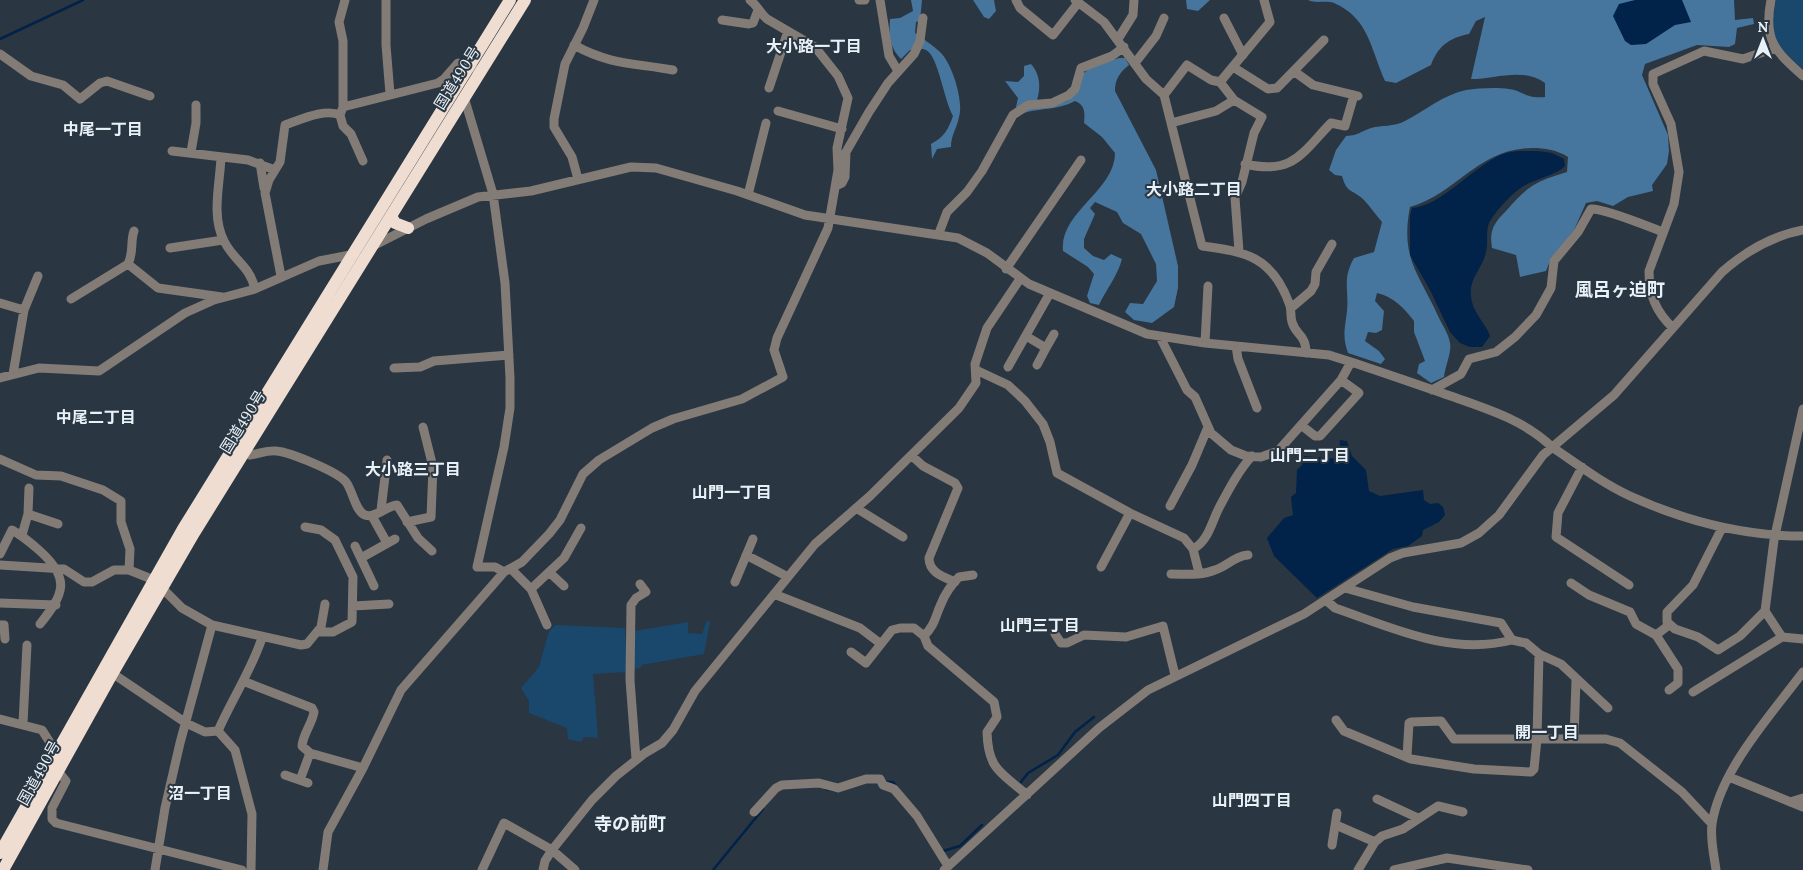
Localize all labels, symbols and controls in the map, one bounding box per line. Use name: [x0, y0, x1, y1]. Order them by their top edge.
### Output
north arrow: [1738, 15, 1788, 65]
text: N: [1758, 18, 1769, 36]
district label: 大小路一丁目: [766, 36, 862, 56]
street label: 国道490号: [430, 43, 483, 113]
district label: 中尾一丁目: [63, 119, 143, 139]
district label: 大小路二丁目: [1146, 179, 1242, 199]
district label: 風呂ヶ迫町: [1575, 278, 1665, 301]
street label: 国道490号: [216, 387, 269, 457]
district label: 中尾二丁目: [56, 407, 136, 427]
district label: 山門二丁目: [1270, 445, 1350, 465]
district label: 大小路三丁目: [365, 459, 461, 479]
district label: 山門一丁目: [692, 482, 772, 502]
district label: 山門三丁目: [1000, 615, 1080, 635]
district label: 開一丁目: [1515, 722, 1579, 742]
street label: 国道490号: [13, 737, 64, 808]
district label: 沼一丁目: [168, 783, 232, 803]
district label: 山門四丁目: [1212, 790, 1292, 810]
district label: 寺の前町: [594, 812, 666, 835]

